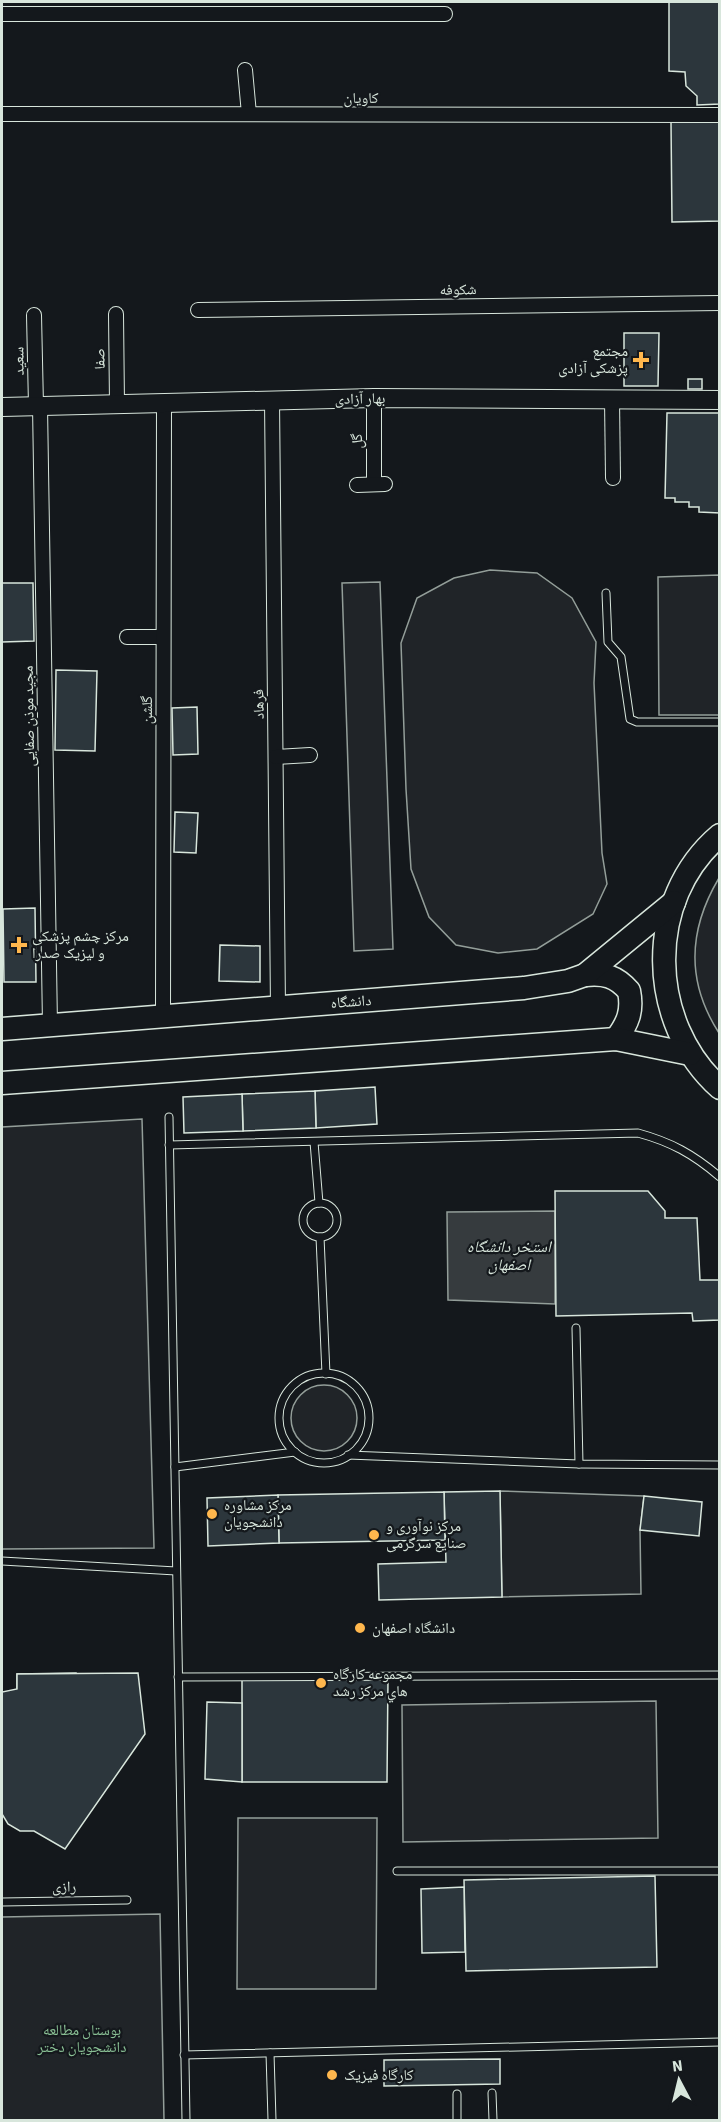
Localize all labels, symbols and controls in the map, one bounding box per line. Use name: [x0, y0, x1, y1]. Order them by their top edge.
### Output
street label: کاویان: [344, 88, 378, 109]
street label: شکوفه: [439, 279, 477, 301]
place label: مجتمع پزشکی آزادی: [558, 341, 628, 379]
street label: سعید: [8, 346, 30, 375]
street label: صفا: [89, 348, 111, 370]
marker: مجتمع پزشکی آزادی: [632, 351, 650, 369]
street label: بهار آزادی: [334, 388, 386, 410]
street label: گل: [347, 433, 368, 449]
street label: مجید موذن صفایی: [18, 665, 40, 767]
street label: فرهاد: [248, 689, 270, 719]
street label: گلشن: [137, 695, 158, 724]
place label: مرکز چشم پزشکی و لیزیک صدرا: [32, 926, 129, 964]
marker: مرکز چشم پزشکی و لیزیک صدرا: [10, 936, 28, 954]
street label: دانشگاه: [330, 990, 372, 1014]
water label: استخر دانشگاه اصفهان: [467, 1236, 553, 1276]
place label: مرکز مشاوره دانشجویان: [224, 1495, 292, 1533]
marker: مرکز مشاوره دانشجویان: [205, 1507, 219, 1521]
place label: مرکز نوآوری و صنایع سرگرمی: [386, 1516, 467, 1554]
marker: مرکز نوآوری و صنایع سرگرمی: [367, 1528, 381, 1542]
place label: دانشگاه اصفهان: [372, 1618, 455, 1639]
marker: دانشگاه اصفهان: [353, 1621, 367, 1635]
place label: مجموعه کارگاه هاي مرکز رشد: [333, 1664, 413, 1702]
marker: مجموعه کارگاه هاي مرکز رشد: [314, 1676, 328, 1690]
street label: رازی: [52, 1876, 77, 1898]
park label: بوستان مطالعه دانشجویان دختر: [37, 2020, 126, 2058]
north arrow: [649, 2050, 709, 2110]
text: N: [671, 2055, 684, 2078]
place label: کارگاه فیزیک: [344, 2065, 414, 2086]
marker: کارگاه فیزیک: [325, 2068, 339, 2082]

